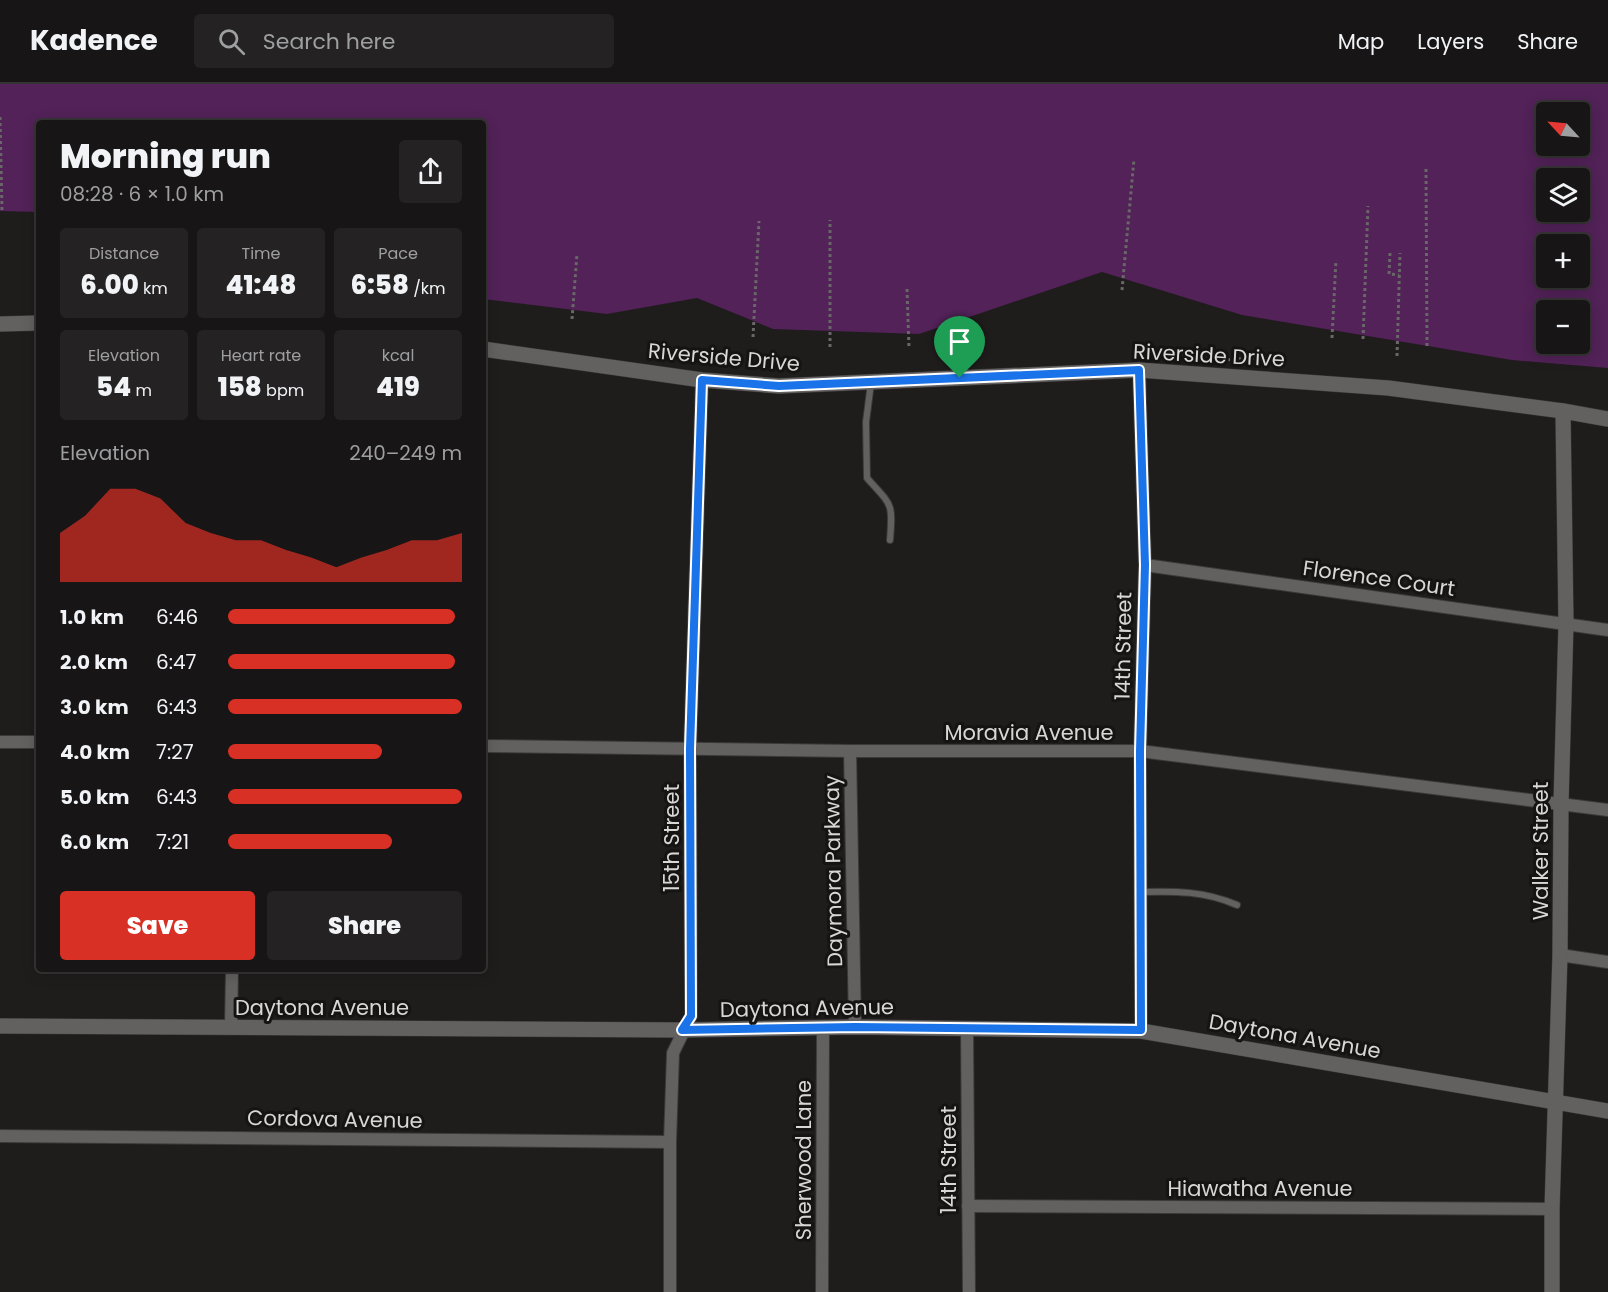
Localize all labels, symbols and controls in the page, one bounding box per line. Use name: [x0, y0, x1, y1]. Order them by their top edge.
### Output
search box: [194, 14, 614, 68]
text: Kadence: [30, 21, 158, 60]
icon: search: [215, 25, 248, 58]
text: Search here: [263, 26, 395, 57]
text: Map: [1338, 27, 1384, 56]
text: Layers: [1417, 27, 1484, 56]
text: Share: [1517, 27, 1578, 56]
north arrow: [1536, 102, 1590, 156]
map controls: [1536, 102, 1590, 354]
text: Morning run: [60, 133, 271, 180]
button: share: [399, 140, 462, 203]
button: layers: [1536, 168, 1590, 222]
text: 08:28 · 6 × 1.0 km: [60, 180, 224, 208]
button: +: [1536, 234, 1590, 288]
text: Distance: [89, 242, 159, 265]
text: Time: [242, 242, 281, 265]
text: Pace: [378, 242, 418, 265]
text: 6.00: [80, 267, 139, 303]
text: 41:48: [226, 267, 296, 303]
text: 6:58: [351, 267, 409, 303]
text: km: [139, 277, 168, 300]
text: /km: [409, 277, 445, 300]
button: −: [1536, 300, 1590, 354]
pin: [934, 316, 985, 378]
icon: arrive: [943, 325, 976, 358]
street label: Riverside Drive: [647, 336, 801, 378]
street label: Riverside Drive: [1132, 337, 1286, 373]
text: Elevation: [88, 344, 160, 367]
text: Heart rate: [221, 344, 301, 367]
text: kcal: [382, 344, 414, 367]
text: 54: [96, 369, 131, 405]
text: 158: [218, 369, 262, 405]
text: 419: [376, 369, 420, 405]
text: m: [131, 379, 152, 402]
text: bpm: [262, 379, 304, 402]
text: Elevation: [60, 439, 150, 467]
text: 240–249 m: [349, 439, 462, 467]
street label: Florence Court: [1301, 553, 1457, 603]
street label: 14th Street: [1108, 592, 1138, 700]
text: 1.0 km: [60, 603, 124, 631]
text: 6:46: [156, 603, 198, 631]
text: 2.0 km: [60, 648, 128, 676]
text: 6:47: [156, 648, 196, 676]
text: 3.0 km: [60, 693, 129, 721]
text: 6:43: [156, 693, 197, 721]
street label: Moravia Avenue: [944, 718, 1114, 747]
text: 4.0 km: [60, 738, 130, 766]
text: 7:27: [156, 738, 194, 766]
street label: Daymora Parkway: [817, 775, 849, 967]
street label: Walker Street: [1526, 782, 1555, 920]
text: 5.0 km: [60, 783, 129, 811]
text: 6:43: [156, 783, 197, 811]
street label: 15th Street: [657, 784, 686, 892]
text: 6.0 km: [60, 828, 129, 856]
text: 7:21: [156, 828, 189, 856]
button: Save: [60, 891, 255, 960]
button: Share: [267, 891, 462, 960]
street label: Daytona Avenue: [720, 992, 894, 1024]
street label: Daytona Avenue: [235, 993, 409, 1022]
street label: Daytona Avenue: [1207, 1007, 1383, 1065]
street label: Sherwood Lane: [789, 1080, 818, 1240]
street label: Cordova Avenue: [247, 1103, 423, 1135]
street label: 14th Street: [934, 1106, 963, 1214]
street label: Hiawatha Avenue: [1167, 1174, 1353, 1203]

